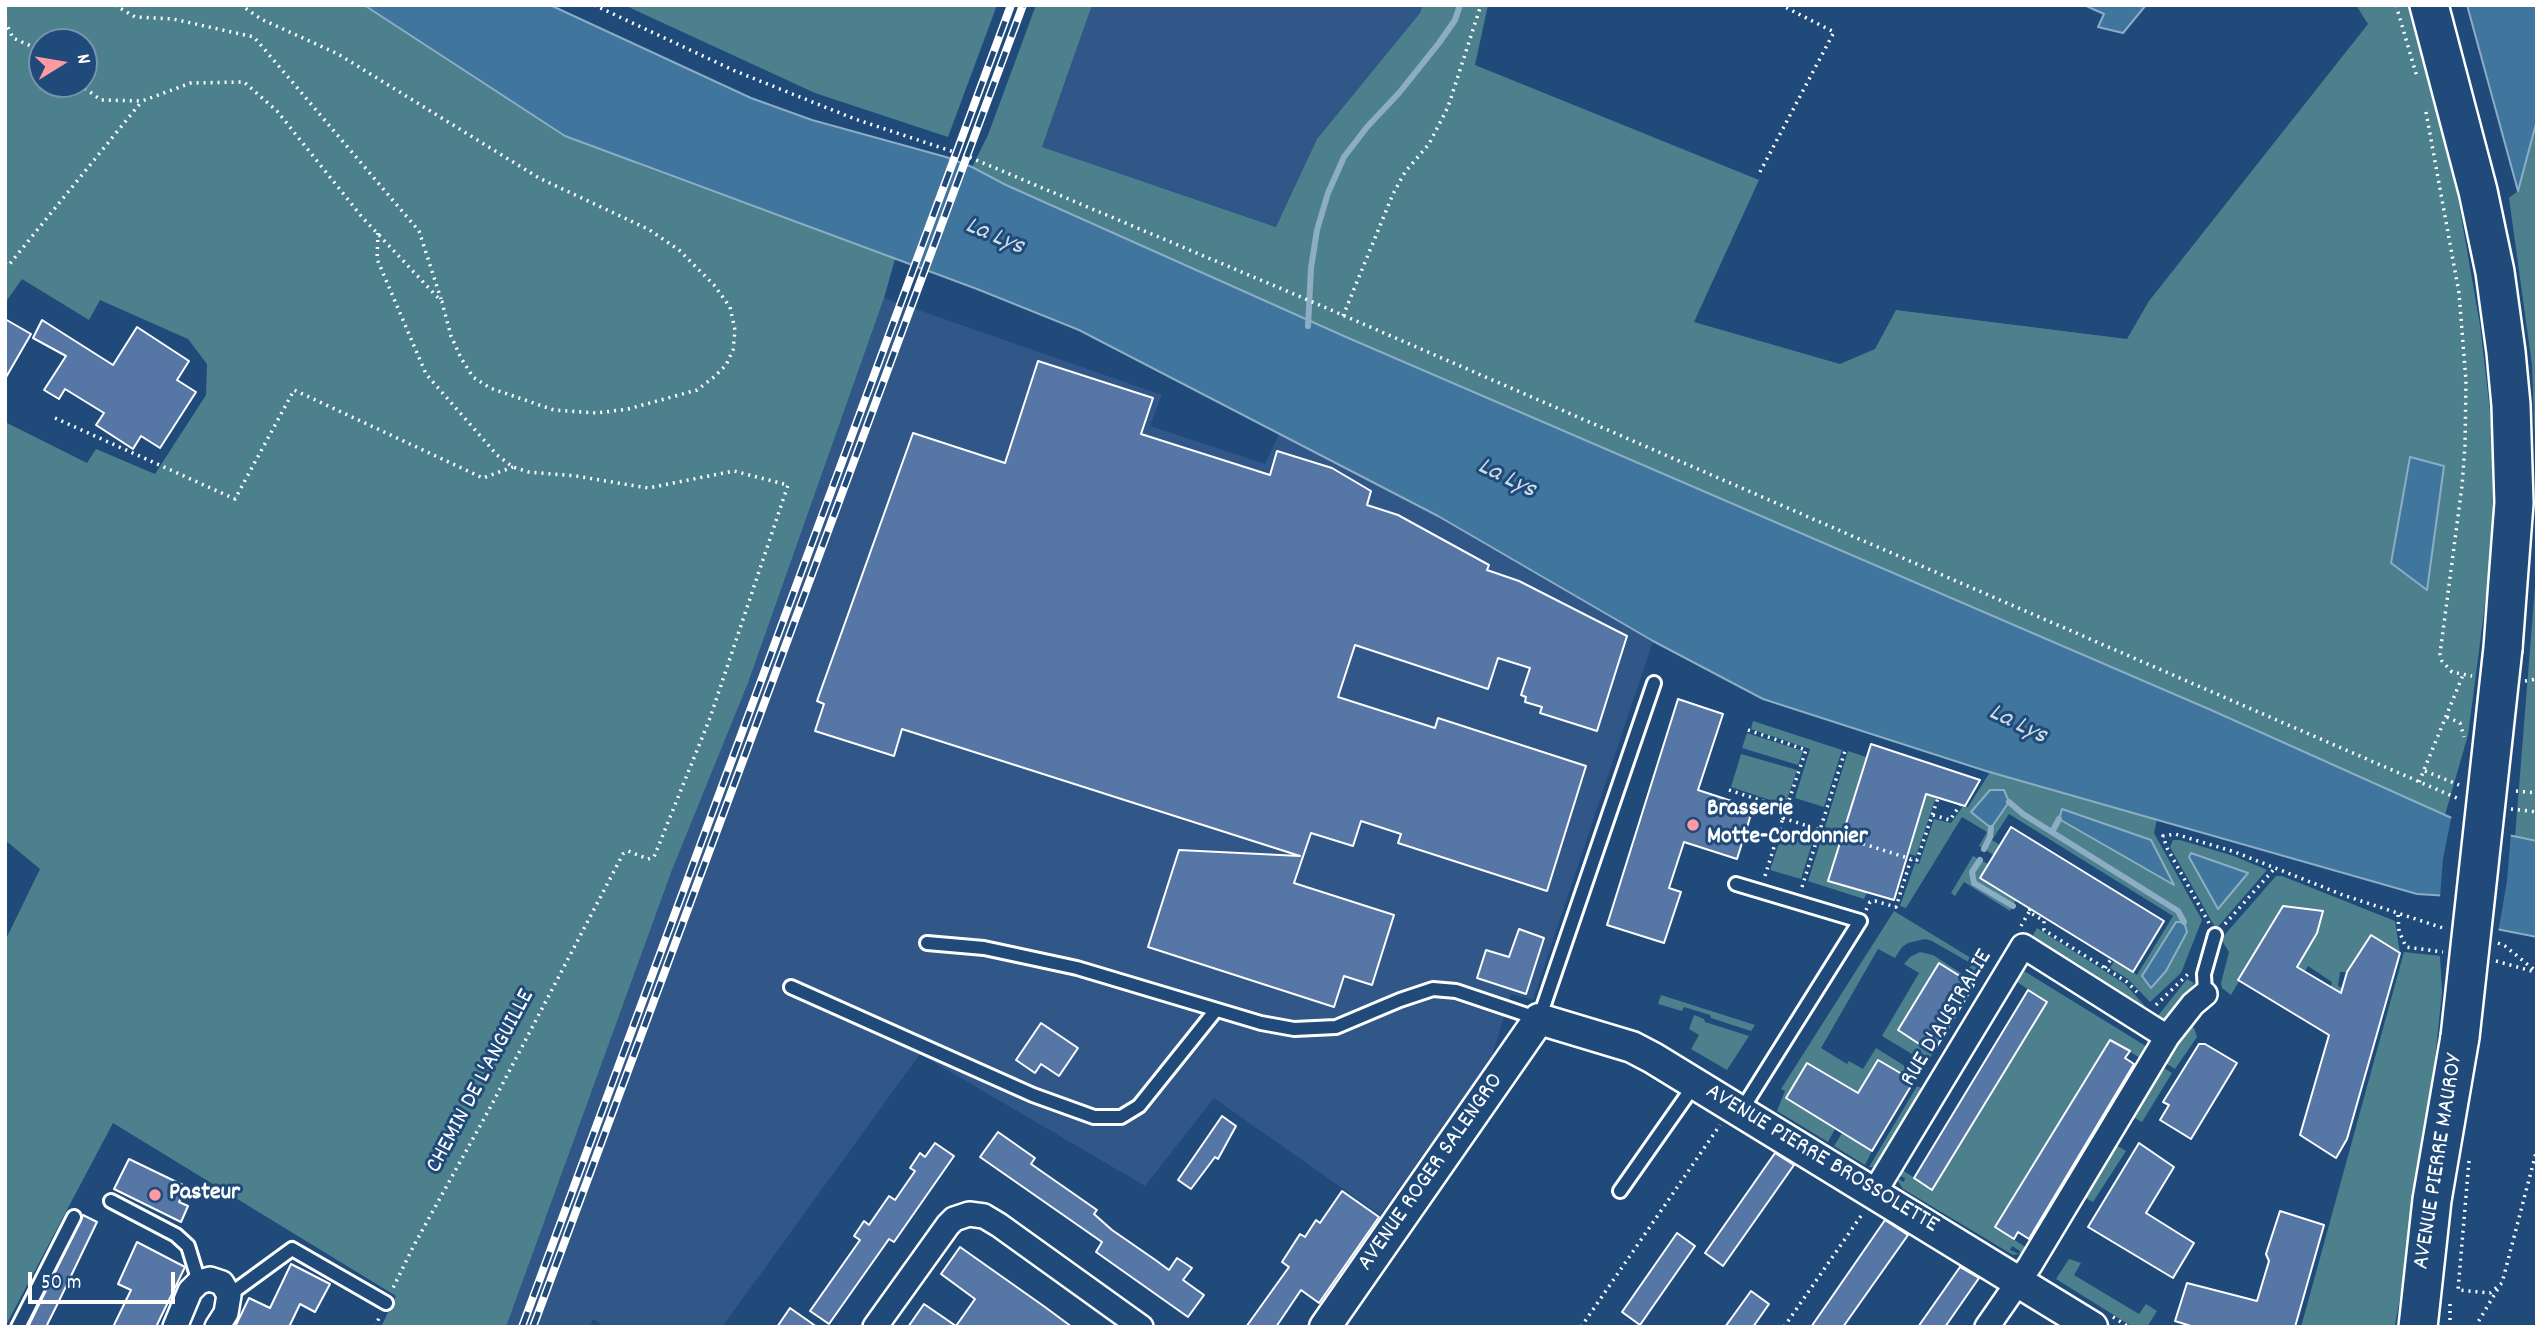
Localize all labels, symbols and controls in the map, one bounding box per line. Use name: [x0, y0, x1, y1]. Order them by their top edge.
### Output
north arrow: [28, 28, 98, 98]
text: N: [68, 52, 96, 66]
water label: La Lys: [960, 212, 1028, 264]
water label: La Lys: [1472, 453, 1540, 507]
water label: La Lys: [1983, 699, 2051, 753]
place label: Brasserie Motte-Cordonnier: [1707, 797, 1868, 853]
marker: Brasserie Motte-Cordonnier: [1685, 817, 1701, 833]
street label: RUE D'AUSTRALIE: [1896, 945, 2000, 1093]
street label: CHEMIN DE L'ANGUILLE: [421, 985, 543, 1179]
street label: AVENUE PIERRE MAUROY: [2409, 1052, 2471, 1272]
street label: AVENUE ROGER SALENGRO: [1353, 1069, 1511, 1277]
street label: AVENUE PIERRE BROSSOLETTE: [1699, 1079, 1943, 1241]
place label: Pasteur: [169, 1181, 240, 1209]
marker: Pasteur: [147, 1187, 163, 1203]
scale bar: [32, 1258, 178, 1302]
text: 50 m: [41, 1269, 81, 1299]

